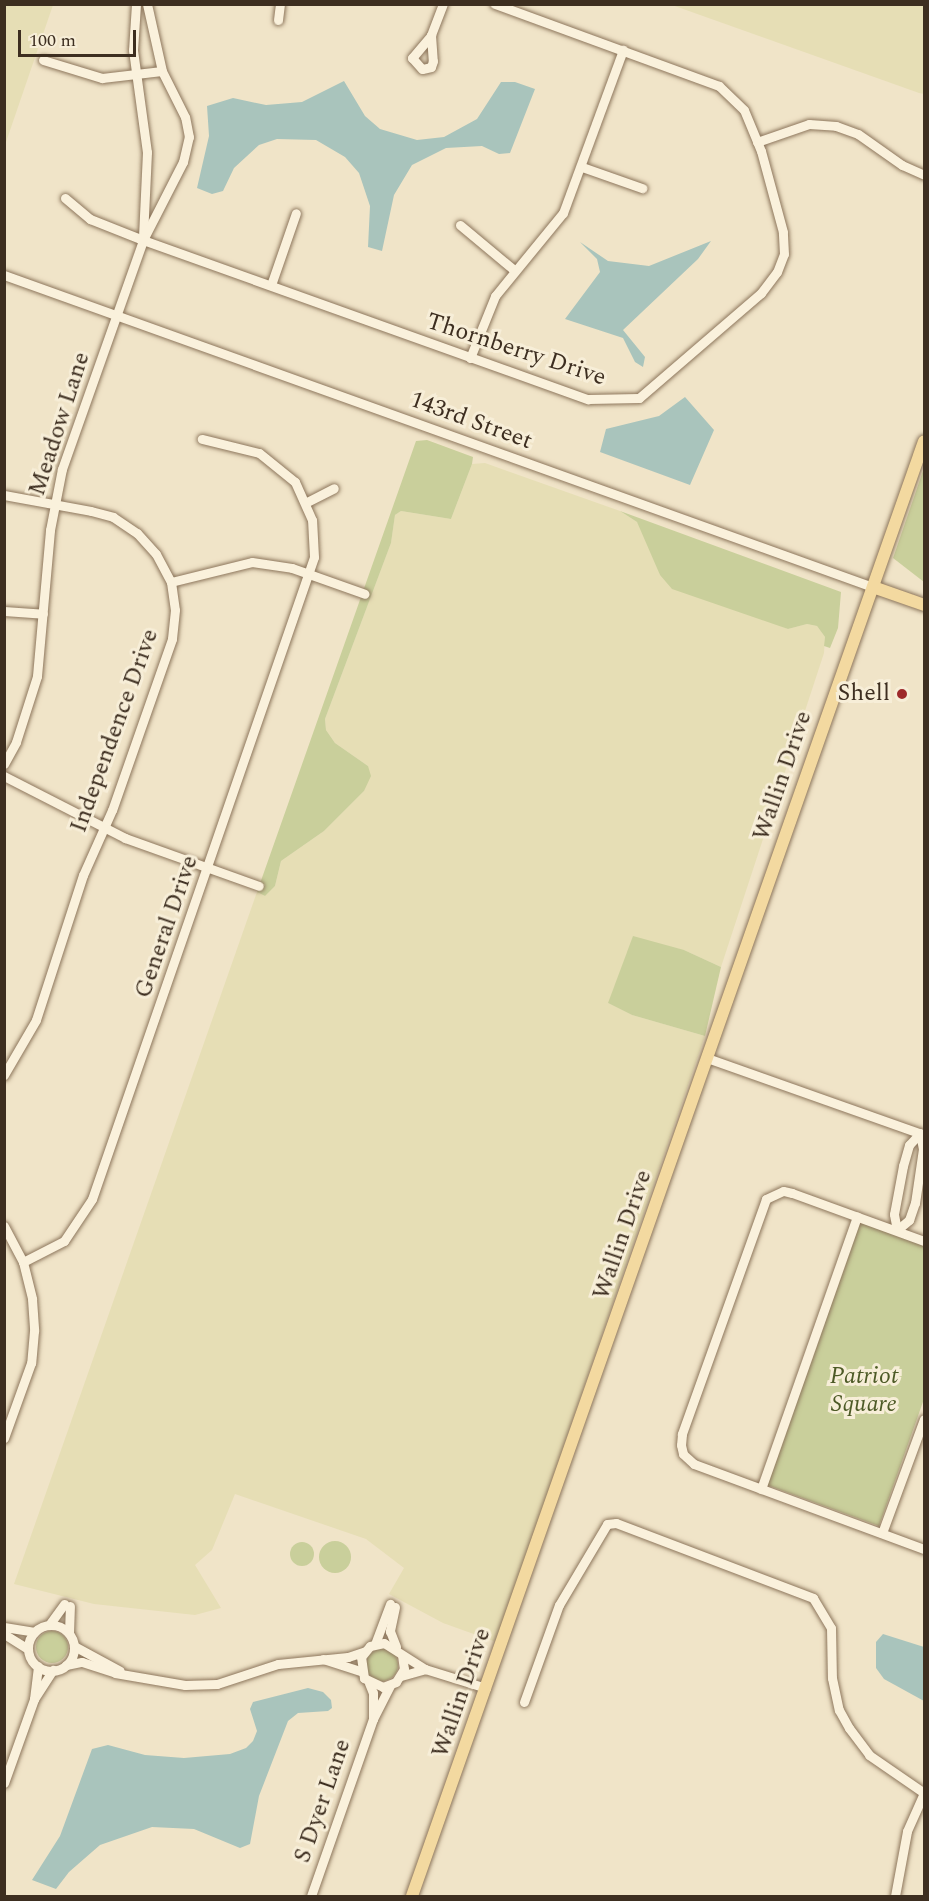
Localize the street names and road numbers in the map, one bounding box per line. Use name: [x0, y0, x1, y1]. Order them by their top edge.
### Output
street label: Thornberry Drive: [423, 307, 609, 393]
street label: Meadow Lane: [23, 348, 97, 500]
street label: 143rd Street: [406, 386, 536, 456]
street label: Independence Drive: [65, 625, 165, 837]
street label: Wallin Drive: [747, 707, 819, 845]
street label: General Drive: [129, 852, 205, 1002]
street label: Wallin Drive: [587, 1166, 659, 1304]
street label: Wallin Drive: [426, 1624, 498, 1762]
street label: S Dyer Lane: [288, 1735, 358, 1867]

